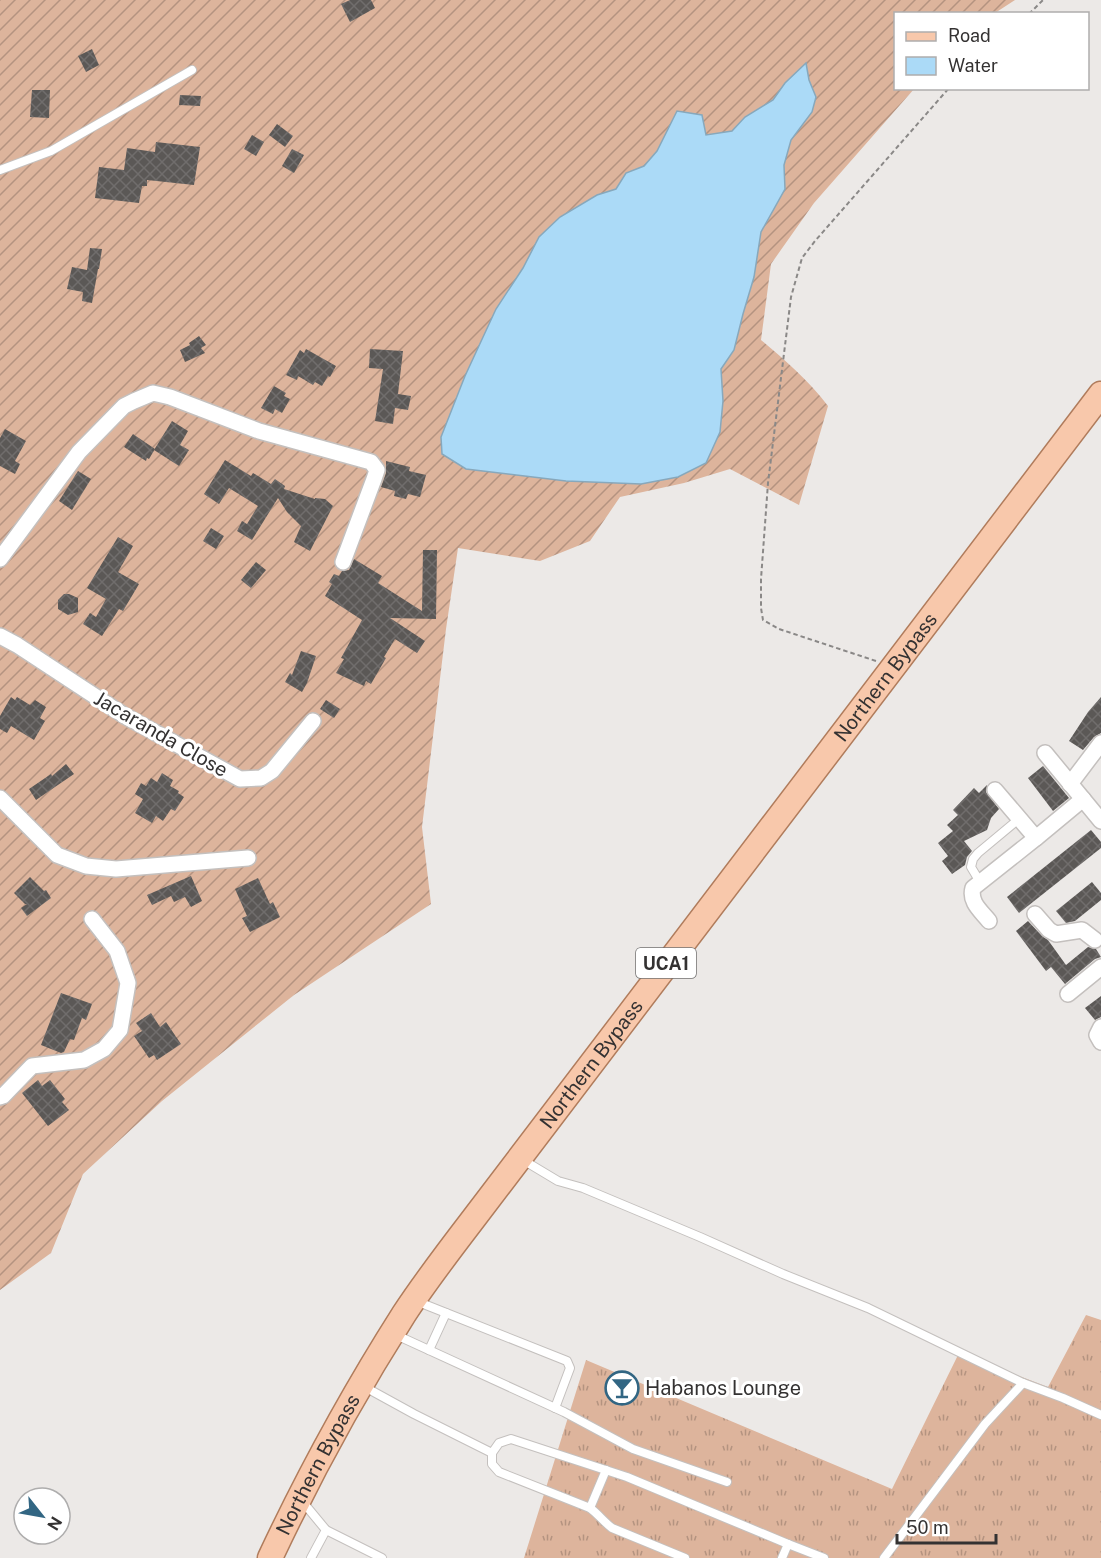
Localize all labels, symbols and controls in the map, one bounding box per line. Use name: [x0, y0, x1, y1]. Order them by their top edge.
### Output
legend: [894, 12, 1089, 90]
text: Road: [948, 25, 991, 46]
text: Water: [948, 55, 998, 76]
street label: Northern Bypass: [829, 608, 942, 746]
street label: Jacaranda Close: [90, 686, 232, 782]
road number: UCA1: [636, 948, 696, 978]
street label: Northern Bypass: [535, 995, 648, 1133]
bar icon: Habanos Lounge: [604, 1370, 640, 1406]
place label: Habanos Lounge: [645, 1376, 801, 1400]
street label: Northern Bypass: [271, 1390, 365, 1539]
north arrow: [12, 1486, 72, 1546]
scale bar: [897, 1507, 996, 1545]
text: N: [43, 1513, 66, 1534]
text: 50 m: [906, 1517, 949, 1538]

